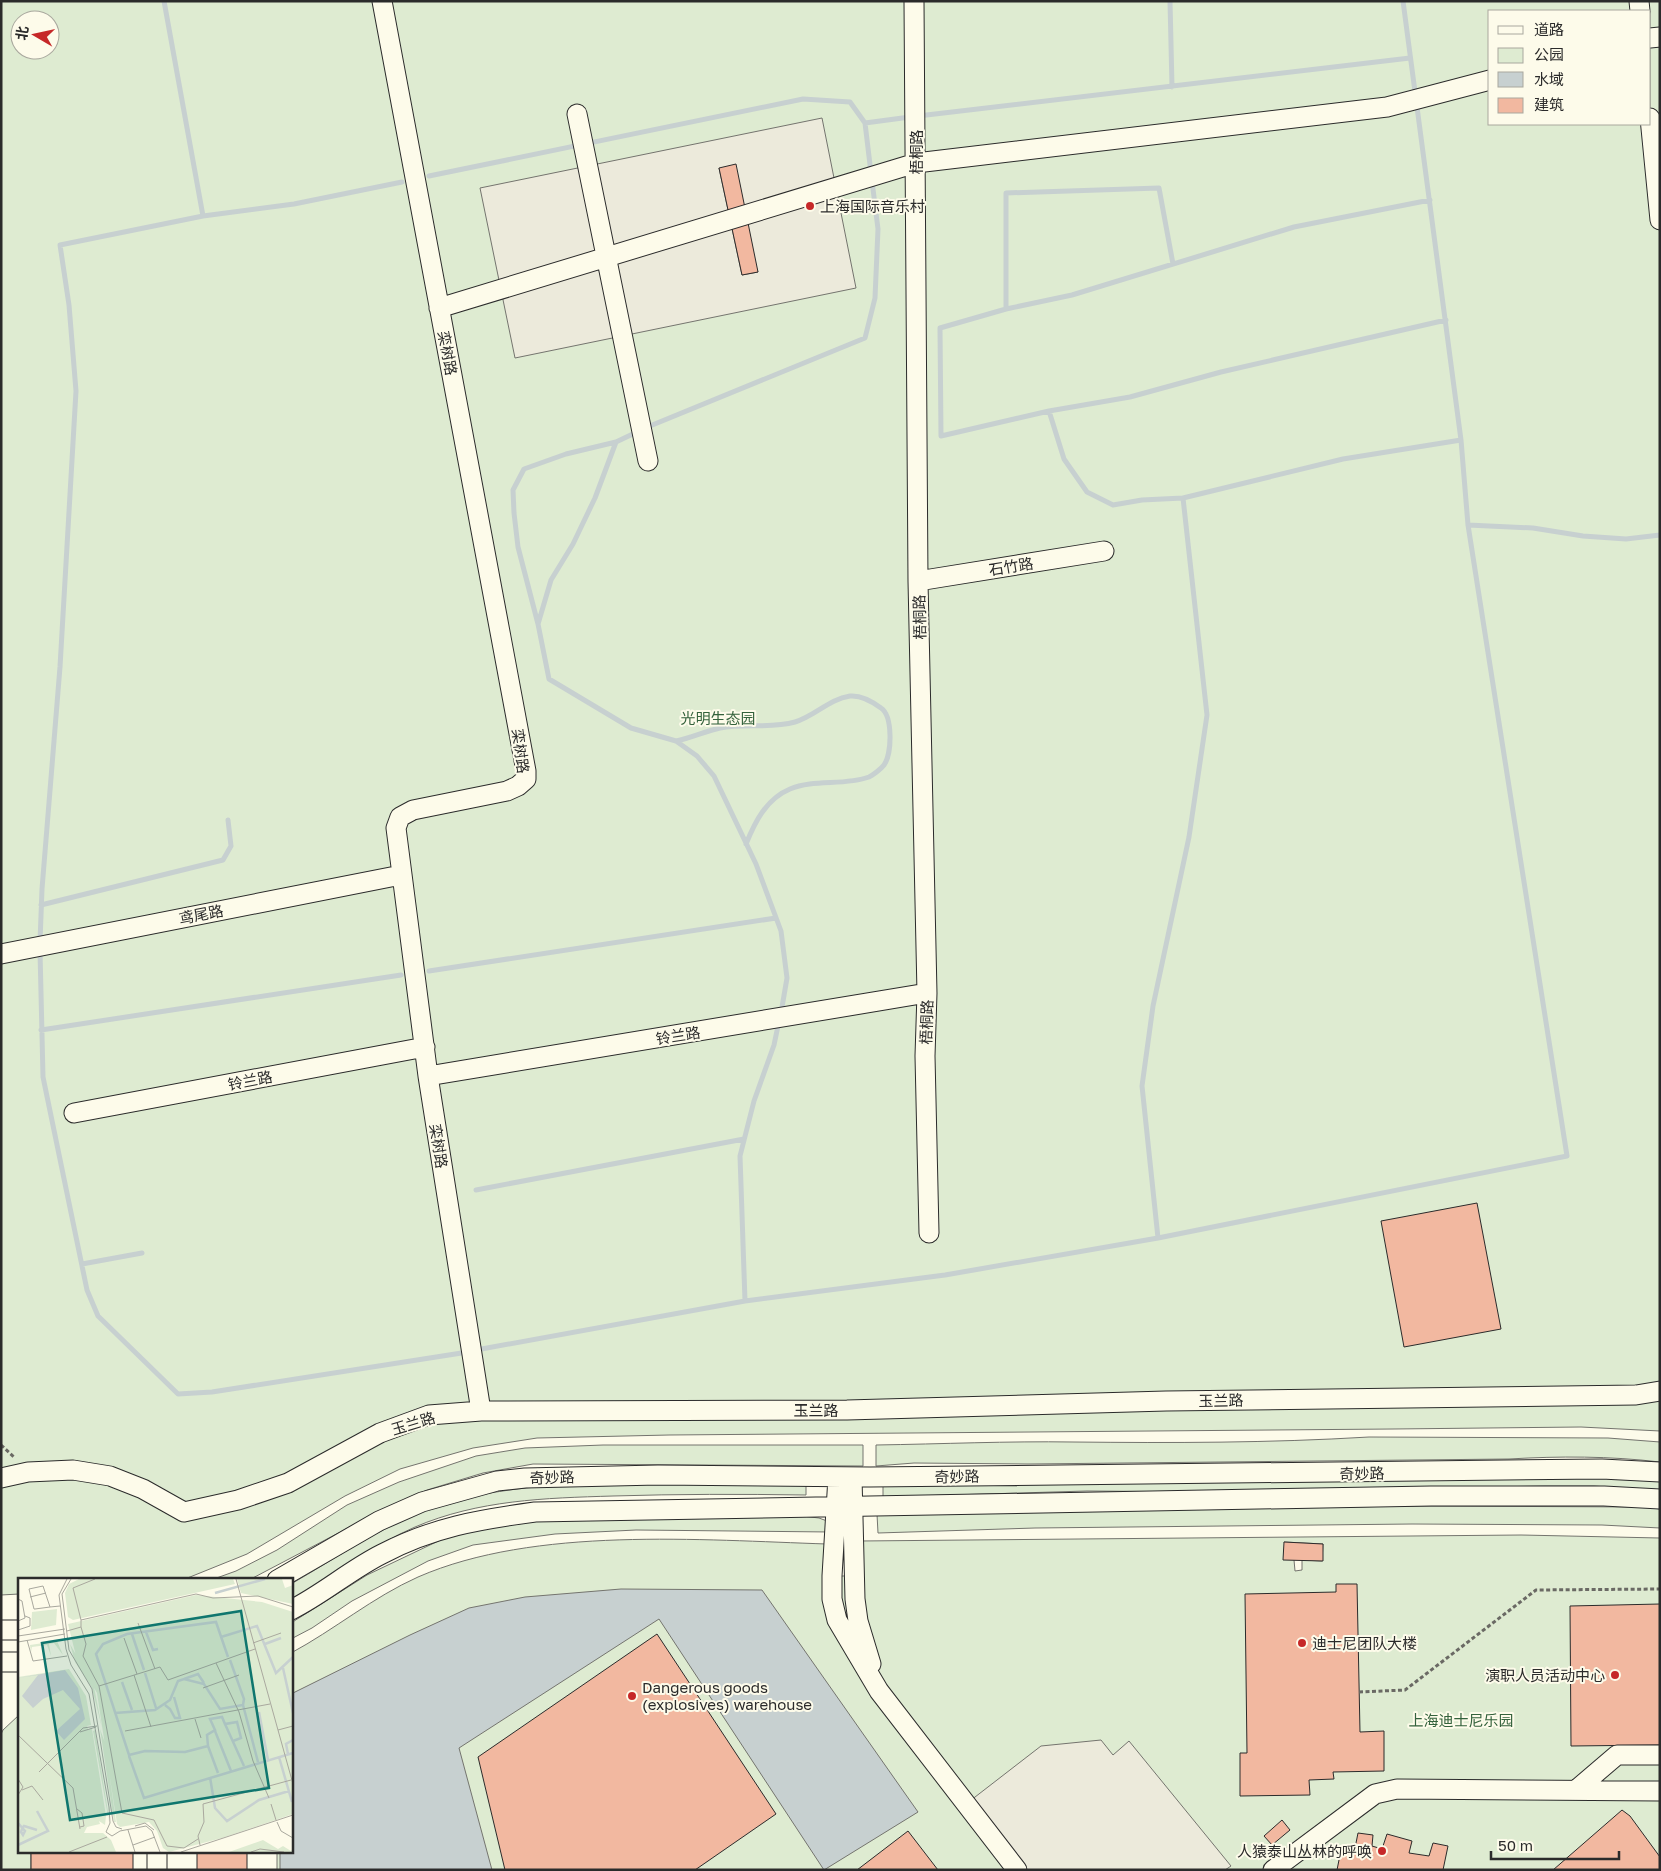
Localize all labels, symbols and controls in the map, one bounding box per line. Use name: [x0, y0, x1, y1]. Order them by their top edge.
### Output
north arrow: [10, 10, 60, 60]
legend: [1488, 10, 1651, 125]
text: 道路: [1534, 20, 1564, 38]
text: 北: [12, 25, 31, 41]
text: 公园: [1534, 45, 1564, 63]
text: 水域: [1534, 70, 1564, 88]
text: 建筑: [1534, 95, 1564, 113]
street label: 梧桐路: [907, 129, 925, 175]
place label: 上海国际音乐村: [820, 197, 925, 215]
marker: 上海国际音乐村: [804, 200, 816, 212]
street label: 栾树路: [435, 329, 461, 377]
street label: 石竹路: [987, 554, 1035, 578]
street label: 梧桐路: [910, 594, 928, 640]
park label: 光明生态园: [680, 709, 756, 727]
street label: 栾树路: [509, 727, 533, 775]
street label: 鸢尾路: [177, 901, 225, 927]
street label: 梧桐路: [916, 999, 936, 1045]
street label: 铃兰路: [654, 1023, 702, 1047]
street label: 铃兰路: [226, 1067, 274, 1093]
street label: 栾树路: [427, 1122, 451, 1170]
street label: 玉兰路: [1198, 1391, 1244, 1409]
street label: 玉兰路: [793, 1401, 839, 1419]
street label: 玉兰路: [389, 1408, 437, 1438]
street label: 奇妙路: [1339, 1464, 1385, 1482]
street label: 奇妙路: [529, 1467, 575, 1487]
street label: 奇妙路: [934, 1467, 980, 1485]
inset map: [18, 1578, 292, 1854]
place label: 迪士尼团队大楼: [1312, 1634, 1417, 1652]
marker: 迪士尼团队大楼: [1296, 1637, 1308, 1649]
place label: 演职人员活动中心: [1485, 1666, 1605, 1684]
marker: 演职人员活动中心: [1609, 1669, 1621, 1681]
place label: Dangerous goods (explosives) warehouse: [642, 1678, 812, 1713]
marker: Dangerous goods (explosives) warehouse: [626, 1690, 638, 1702]
park label: 上海迪士尼乐园: [1408, 1711, 1514, 1729]
scale bar: [1491, 1828, 1618, 1860]
text: 50 m: [1498, 1836, 1533, 1854]
place label: 人猿泰山丛林的呼唤: [1237, 1842, 1372, 1860]
marker: 人猿泰山丛林的呼唤: [1376, 1845, 1388, 1857]

